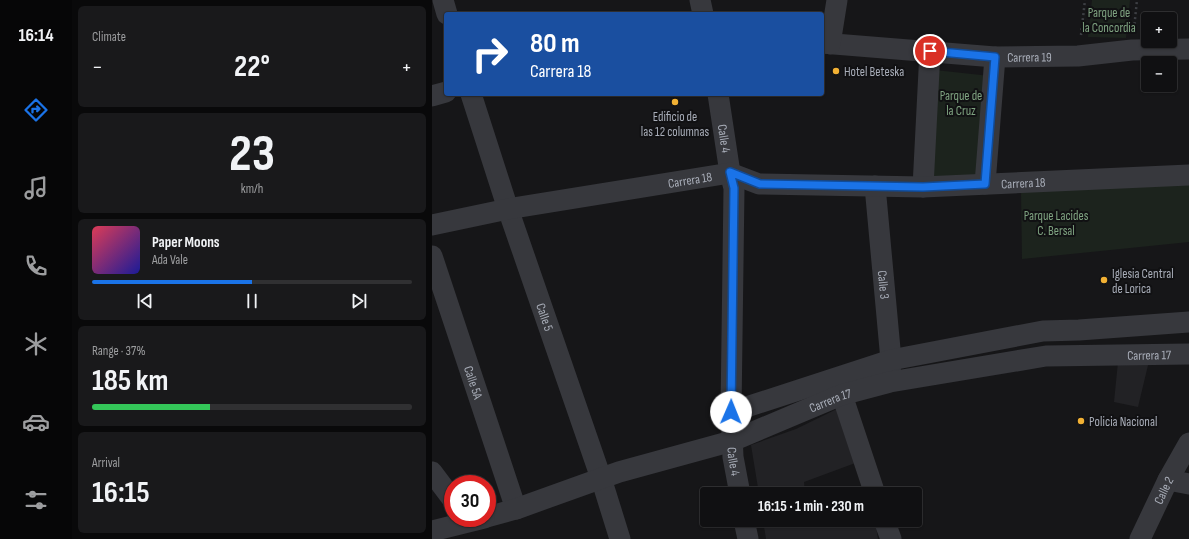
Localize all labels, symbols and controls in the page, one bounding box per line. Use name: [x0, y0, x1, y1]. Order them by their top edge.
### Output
park label: Parque de la Concordia: [1082, 5, 1136, 36]
map controls: [1141, 12, 1177, 92]
button: +: [1141, 12, 1177, 48]
text: 16:14: [18, 25, 54, 46]
text: 80 m: [530, 27, 579, 60]
icon: right: [464, 28, 516, 80]
text: Climate: [92, 29, 126, 45]
pin: [913, 34, 947, 68]
icon: arrive: [919, 40, 941, 62]
text: 22°: [234, 49, 270, 85]
street label: Carrera 19: [1007, 49, 1052, 66]
text: −: [92, 54, 103, 81]
text: +: [401, 54, 412, 81]
button: −: [1141, 56, 1177, 92]
text: Carrera 18: [530, 61, 592, 82]
place label: Hotel Beteska: [844, 64, 904, 80]
marker: Hotel Beteska: [831, 66, 841, 76]
park label: Parque de la Cruz: [940, 88, 982, 119]
icon: directions: [22, 96, 50, 124]
marker: Edificio de las 12 columnas: [670, 97, 680, 107]
place label: Edificio de las 12 columnas: [641, 109, 709, 140]
text: 23: [229, 123, 275, 186]
street label: Calle 4: [714, 123, 734, 155]
street label: Carrera 18: [667, 169, 714, 192]
icon: music: [22, 174, 50, 202]
street label: Carrera 18: [1001, 174, 1046, 192]
text: km/h: [241, 181, 263, 197]
park label: Parque Lacides C. Bersal: [1024, 208, 1089, 239]
text: Paper Moons: [152, 233, 220, 252]
icon: phone: [22, 252, 50, 280]
text: Ada Vale: [152, 252, 188, 268]
place label: Iglesia Central de Lorica: [1112, 266, 1174, 297]
street label: Calle 3: [874, 270, 892, 300]
marker: Iglesia Central de Lorica: [1099, 275, 1109, 285]
icon: previous: [134, 290, 156, 312]
icon: pause: [241, 290, 263, 312]
icon: next: [348, 290, 370, 312]
street label: Calle 5: [532, 301, 557, 333]
icon: climate: [22, 330, 50, 358]
text: Range · 37%: [92, 343, 146, 359]
street label: Carrera 17: [1127, 347, 1172, 364]
text: 185 km: [92, 363, 168, 399]
street label: Calle 5A: [460, 364, 486, 402]
street label: Carrera 17: [807, 385, 854, 417]
position arrow: [710, 391, 752, 433]
icon: car: [22, 408, 50, 436]
place label: Policia Nacional: [1089, 414, 1157, 430]
marker: Policia Nacional: [1076, 416, 1086, 426]
street label: Calle 4: [724, 447, 743, 478]
text: Arrival: [92, 455, 120, 471]
street label: Calle 2: [1151, 474, 1177, 507]
text: 16:15: [92, 475, 150, 511]
speed limit sign: 30: [444, 475, 496, 527]
icon: filters: [22, 486, 50, 514]
text: 16:15 · 1 min · 230 m: [758, 497, 864, 516]

